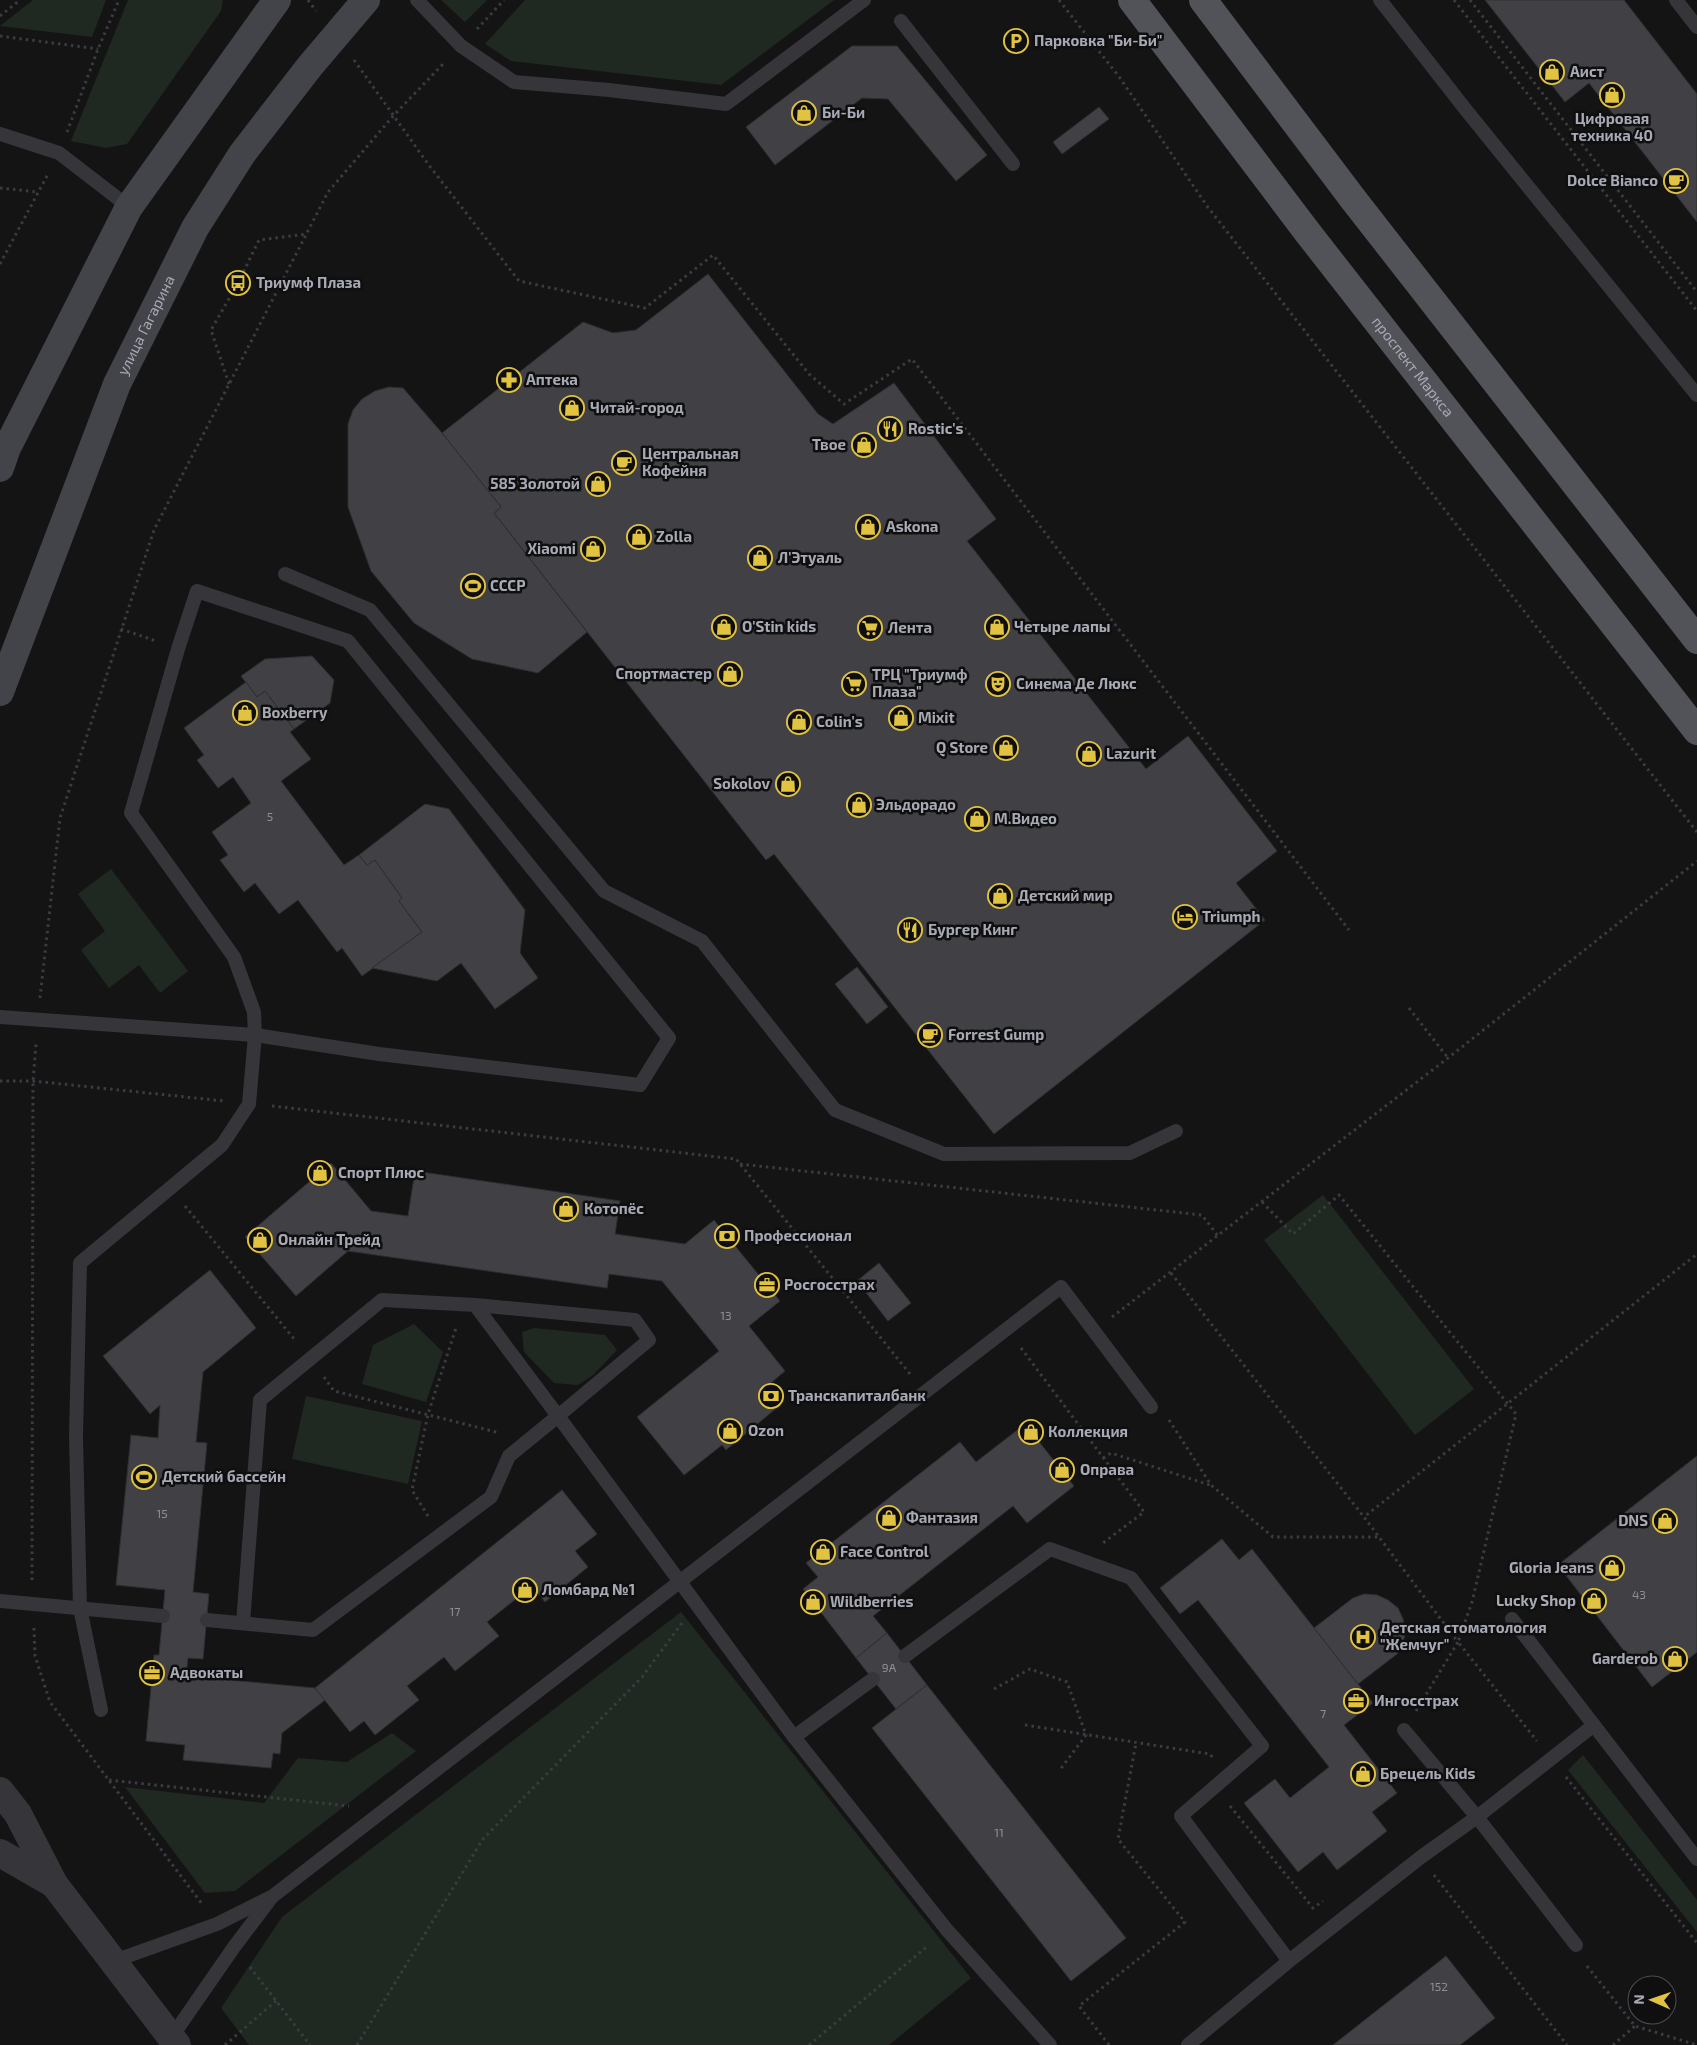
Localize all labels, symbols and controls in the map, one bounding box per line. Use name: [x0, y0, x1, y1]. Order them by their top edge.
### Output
parking icon: Парковка "Би-Би": [1003, 28, 1029, 54]
place label: Парковка "Би-Би": [1034, 31, 1162, 49]
shop icon: Аист: [1539, 59, 1565, 85]
place label: Аист: [1570, 62, 1605, 80]
shop icon: Цифровая техника 40: [1599, 82, 1625, 108]
shop icon: Би-Би: [791, 100, 817, 126]
place label: Би-Би: [822, 103, 865, 121]
place label: Цифровая техника 40: [1571, 109, 1653, 144]
cafe icon: Dolce Bianco: [1663, 168, 1689, 194]
place label: Dolce Bianco: [1567, 171, 1658, 189]
bus stop icon: Триумф Плаза: [225, 270, 251, 296]
street label: улица Гагарина: [113, 272, 178, 378]
place label: Триумф Плаза: [256, 273, 361, 291]
street label: проспект Маркса: [1369, 312, 1458, 420]
pharmacy icon: Аптека: [496, 367, 522, 393]
place label: Аптека: [526, 370, 578, 388]
shop icon: Читай-город: [559, 395, 585, 421]
place label: Читай-город: [590, 398, 684, 416]
restaurant icon: Rostic's: [877, 416, 903, 442]
place label: Rostic's: [908, 419, 964, 437]
shop icon: Твое: [851, 432, 877, 458]
place label: Твое: [812, 435, 846, 453]
place label: Центральная Кофейня: [642, 444, 739, 479]
cafe icon: Центральная Кофейня: [611, 450, 637, 476]
shop icon: 585 Золотой: [585, 471, 611, 497]
place label: 585 Золотой: [490, 474, 580, 492]
shop icon: Askona: [855, 514, 881, 540]
place label: Askona: [886, 517, 938, 535]
shop icon: Zolla: [626, 524, 652, 550]
place label: Zolla: [656, 527, 692, 545]
shop icon: Xiaomi: [580, 536, 606, 562]
place label: Xiaomi: [527, 539, 576, 557]
shop icon: Л'Этуаль: [747, 545, 773, 571]
place label: Л'Этуаль: [778, 548, 842, 566]
sports icon: СССР: [460, 573, 486, 599]
place label: СССР: [490, 576, 525, 594]
shop icon: O'Stin kids: [711, 614, 737, 640]
shop icon: Четыре лапы: [984, 614, 1010, 640]
supermarket icon: Лента: [857, 615, 883, 641]
place label: O'Stin kids: [742, 617, 816, 635]
place label: Четыре лапы: [1014, 617, 1111, 635]
place label: Лента: [888, 618, 932, 636]
shop icon: Спортмастер: [717, 661, 743, 687]
place label: Спортмастер: [615, 664, 712, 682]
place label: ТРЦ "Триумф Плаза": [872, 665, 967, 700]
supermarket icon: ТРЦ "Триумф Плаза": [841, 671, 867, 697]
theatre icon: Синема Де Люкс: [985, 671, 1011, 697]
place label: Синема Де Люкс: [1016, 674, 1137, 692]
shop icon: Boxberry: [232, 700, 258, 726]
place label: Boxberry: [262, 703, 328, 722]
shop icon: Mixit: [888, 705, 914, 731]
place label: Mixit: [918, 708, 955, 726]
shop icon: Colin's: [786, 709, 812, 735]
place label: Colin's: [816, 712, 863, 730]
shop icon: Q Store: [993, 735, 1019, 761]
place label: Q Store: [936, 738, 988, 757]
shop icon: Lazurit: [1076, 741, 1102, 767]
place label: Lazurit: [1106, 744, 1156, 762]
shop icon: Sokolov: [775, 771, 801, 797]
place label: Sokolov: [713, 774, 770, 792]
shop icon: Эльдорадо: [846, 792, 872, 818]
place label: Эльдорадо: [876, 795, 956, 813]
shop icon: М.Видео: [964, 806, 990, 832]
house number: 5: [267, 809, 273, 823]
place label: М.Видео: [994, 809, 1057, 827]
shop icon: Детский мир: [987, 883, 1013, 909]
place label: Детский мир: [1018, 886, 1113, 904]
hotel icon: Triumph: [1172, 904, 1198, 930]
place label: Triumph: [1202, 907, 1261, 925]
restaurant icon: Бургер Кинг: [897, 917, 923, 943]
place label: Бургер Кинг: [928, 920, 1017, 938]
cafe icon: Forrest Gump: [917, 1022, 943, 1048]
place label: Forrest Gump: [948, 1025, 1044, 1043]
shop icon: Спорт Плюс: [307, 1160, 333, 1186]
place label: Спорт Плюс: [338, 1163, 424, 1181]
shop icon: Котопёс: [553, 1196, 579, 1222]
place label: Котопёс: [584, 1199, 644, 1217]
bank icon: Профессионал: [714, 1223, 740, 1249]
place label: Профессионал: [744, 1226, 852, 1244]
shop icon: Онлайн Трейд: [247, 1227, 273, 1253]
place label: Онлайн Трейд: [278, 1230, 381, 1248]
office icon: Росгосстрах: [754, 1272, 780, 1298]
place label: Росгосстрах: [784, 1275, 875, 1293]
house number: 13: [720, 1308, 732, 1322]
bank icon: Транскапиталбанк: [758, 1383, 784, 1409]
place label: Транскапиталбанк: [788, 1386, 926, 1404]
shop icon: Ozon: [717, 1418, 743, 1444]
shop icon: Коллекция: [1018, 1419, 1044, 1445]
place label: Ozon: [748, 1421, 784, 1439]
place label: Коллекция: [1048, 1422, 1128, 1440]
shop icon: Оправа: [1049, 1457, 1075, 1483]
place label: Оправа: [1080, 1460, 1134, 1478]
sports icon: Детский бассейн: [131, 1464, 157, 1490]
place label: Детский бассейн: [162, 1467, 286, 1485]
shop icon: Фантазия: [876, 1505, 902, 1531]
house number: 15: [156, 1506, 168, 1520]
place label: Фантазия: [906, 1508, 978, 1526]
shop icon: DNS: [1652, 1508, 1678, 1534]
place label: DNS: [1618, 1511, 1648, 1529]
shop icon: Face Control: [810, 1539, 836, 1565]
place label: Face Control: [840, 1542, 929, 1560]
shop icon: Gloria Jeans: [1599, 1555, 1625, 1581]
place label: Gloria Jeans: [1509, 1558, 1594, 1576]
shop icon: Ломбард №1: [512, 1577, 538, 1603]
place label: Ломбард №1: [542, 1580, 635, 1598]
house number: 43: [1632, 1587, 1646, 1601]
shop icon: Lucky Shop: [1581, 1588, 1607, 1614]
shop icon: Wildberries: [800, 1589, 826, 1615]
place label: Lucky Shop: [1496, 1591, 1576, 1610]
place label: Wildberries: [830, 1592, 913, 1610]
house number: 17: [450, 1604, 460, 1618]
place label: Детская стоматология "Жемчуг": [1380, 1618, 1547, 1653]
hospital icon: Детская стоматология "Жемчуг": [1350, 1624, 1376, 1650]
shop icon: Garderob: [1662, 1646, 1688, 1672]
place label: Garderob: [1592, 1649, 1658, 1667]
office icon: Адвокаты: [139, 1660, 165, 1686]
house number: 9А: [882, 1660, 897, 1674]
place label: Адвокаты: [170, 1663, 243, 1681]
office icon: Ингосстрах: [1343, 1688, 1369, 1714]
place label: Ингосстрах: [1374, 1691, 1459, 1709]
house number: 7: [1320, 1706, 1326, 1720]
shop icon: Брецель Kids: [1350, 1761, 1376, 1787]
place label: Брецель Kids: [1380, 1764, 1476, 1782]
house number: 11: [994, 1825, 1004, 1839]
north arrow: [1627, 1975, 1677, 2025]
house number: 152: [1430, 1979, 1448, 1993]
text: N: [1630, 1994, 1647, 2005]

